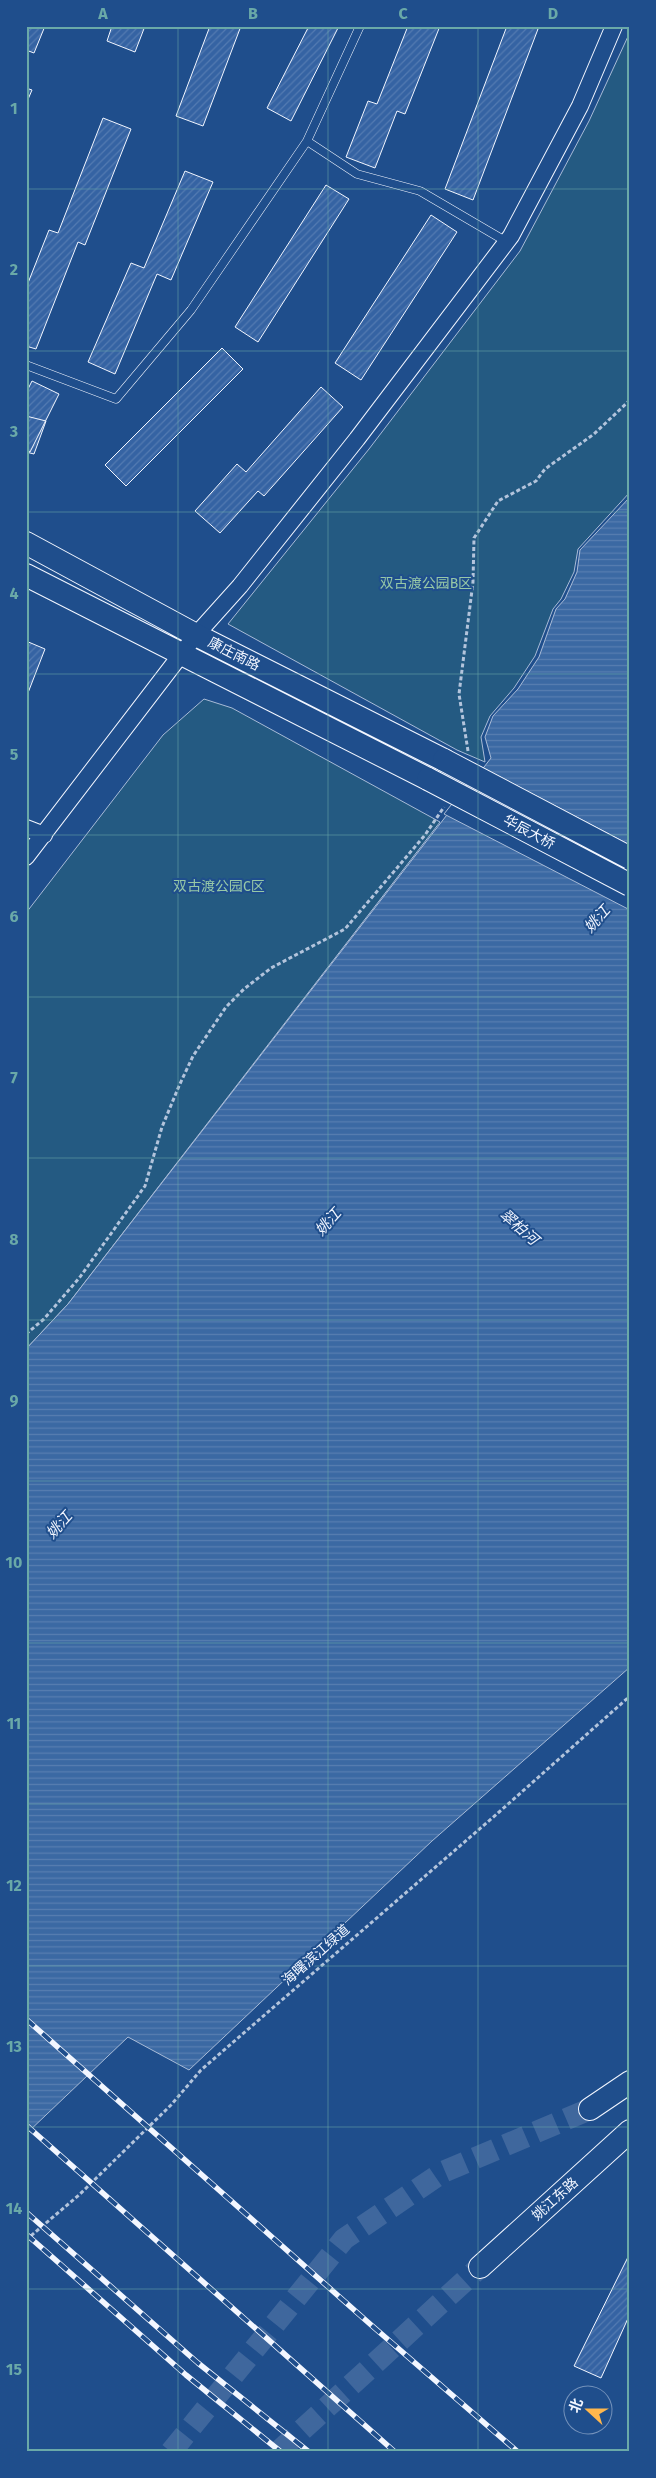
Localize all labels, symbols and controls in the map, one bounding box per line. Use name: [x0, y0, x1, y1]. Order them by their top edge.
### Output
text: A: [97, 4, 108, 23]
text: B: [248, 4, 258, 23]
text: C: [398, 4, 408, 23]
text: D: [548, 4, 558, 23]
text: 1: [10, 99, 18, 118]
text: 2: [10, 260, 18, 279]
text: 3: [9, 422, 18, 441]
park label: 双古渡公园B区: [380, 575, 472, 592]
text: 4: [9, 584, 19, 603]
street label: 康庄南路: [205, 634, 263, 674]
text: 5: [10, 745, 19, 764]
street label: 华辰大桥: [500, 811, 558, 853]
park label: 双古渡公园C区: [173, 878, 265, 895]
water label: 姚江: [580, 900, 615, 936]
text: 6: [9, 907, 19, 926]
text: 7: [10, 1068, 18, 1087]
water label: 姚江: [311, 1203, 346, 1239]
water label: 翠柏河: [496, 1205, 544, 1251]
text: 8: [9, 1230, 19, 1249]
text: 9: [10, 1391, 19, 1410]
water label: 姚江: [42, 1506, 77, 1542]
text: 10: [6, 1553, 22, 1572]
text: 11: [7, 1714, 21, 1733]
text: 12: [6, 1876, 22, 1895]
street label: 海曙滨江绿道: [279, 1921, 353, 1989]
text: 13: [6, 2037, 22, 2056]
street label: 姚江东路: [529, 2174, 581, 2224]
text: 14: [6, 2199, 22, 2218]
text: 15: [6, 2360, 22, 2379]
north arrow: [564, 2386, 614, 2436]
text: 北: [566, 2396, 587, 2415]

